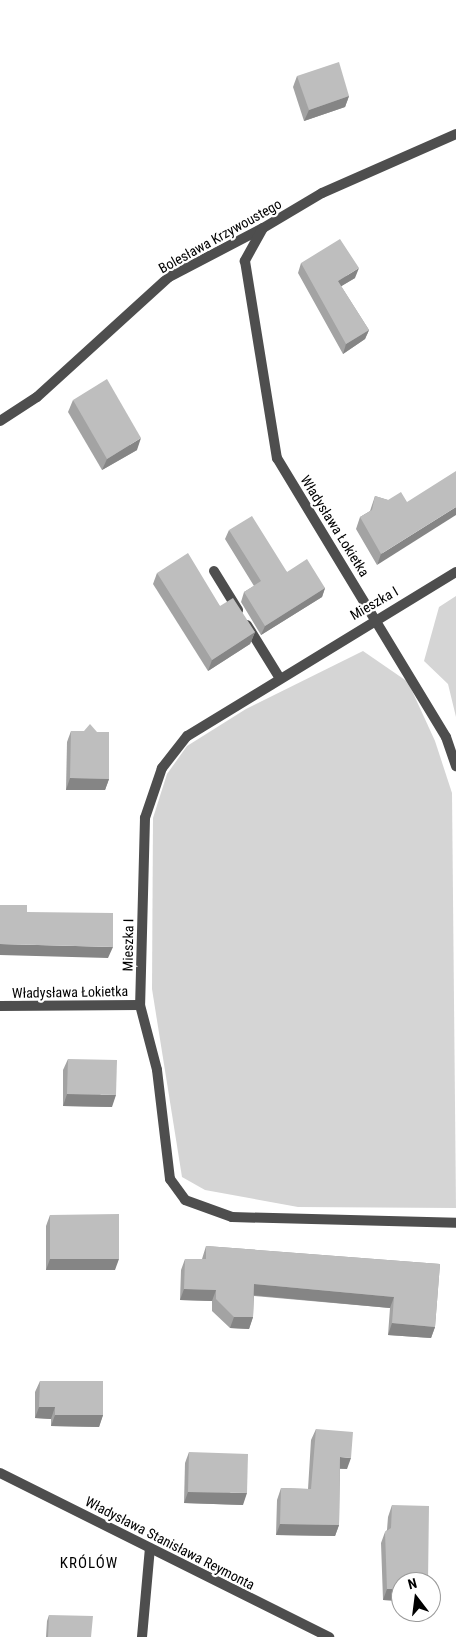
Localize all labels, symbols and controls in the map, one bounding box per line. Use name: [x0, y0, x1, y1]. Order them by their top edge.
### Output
street label: Bolesława Krzywoustego: [156, 195, 284, 277]
street label: Władysława Łokietka: [297, 472, 373, 580]
street label: Mieszka I: [347, 583, 401, 623]
street label: Mieszka I: [119, 919, 137, 971]
street label: Władysława Łokietka: [12, 983, 128, 1001]
street label: Władysława Stanisława Reymonta: [82, 1493, 258, 1593]
district label: KRÓLÓW: [59, 1555, 119, 1573]
north arrow: [391, 1572, 441, 1622]
text: N: [406, 1575, 419, 1592]

